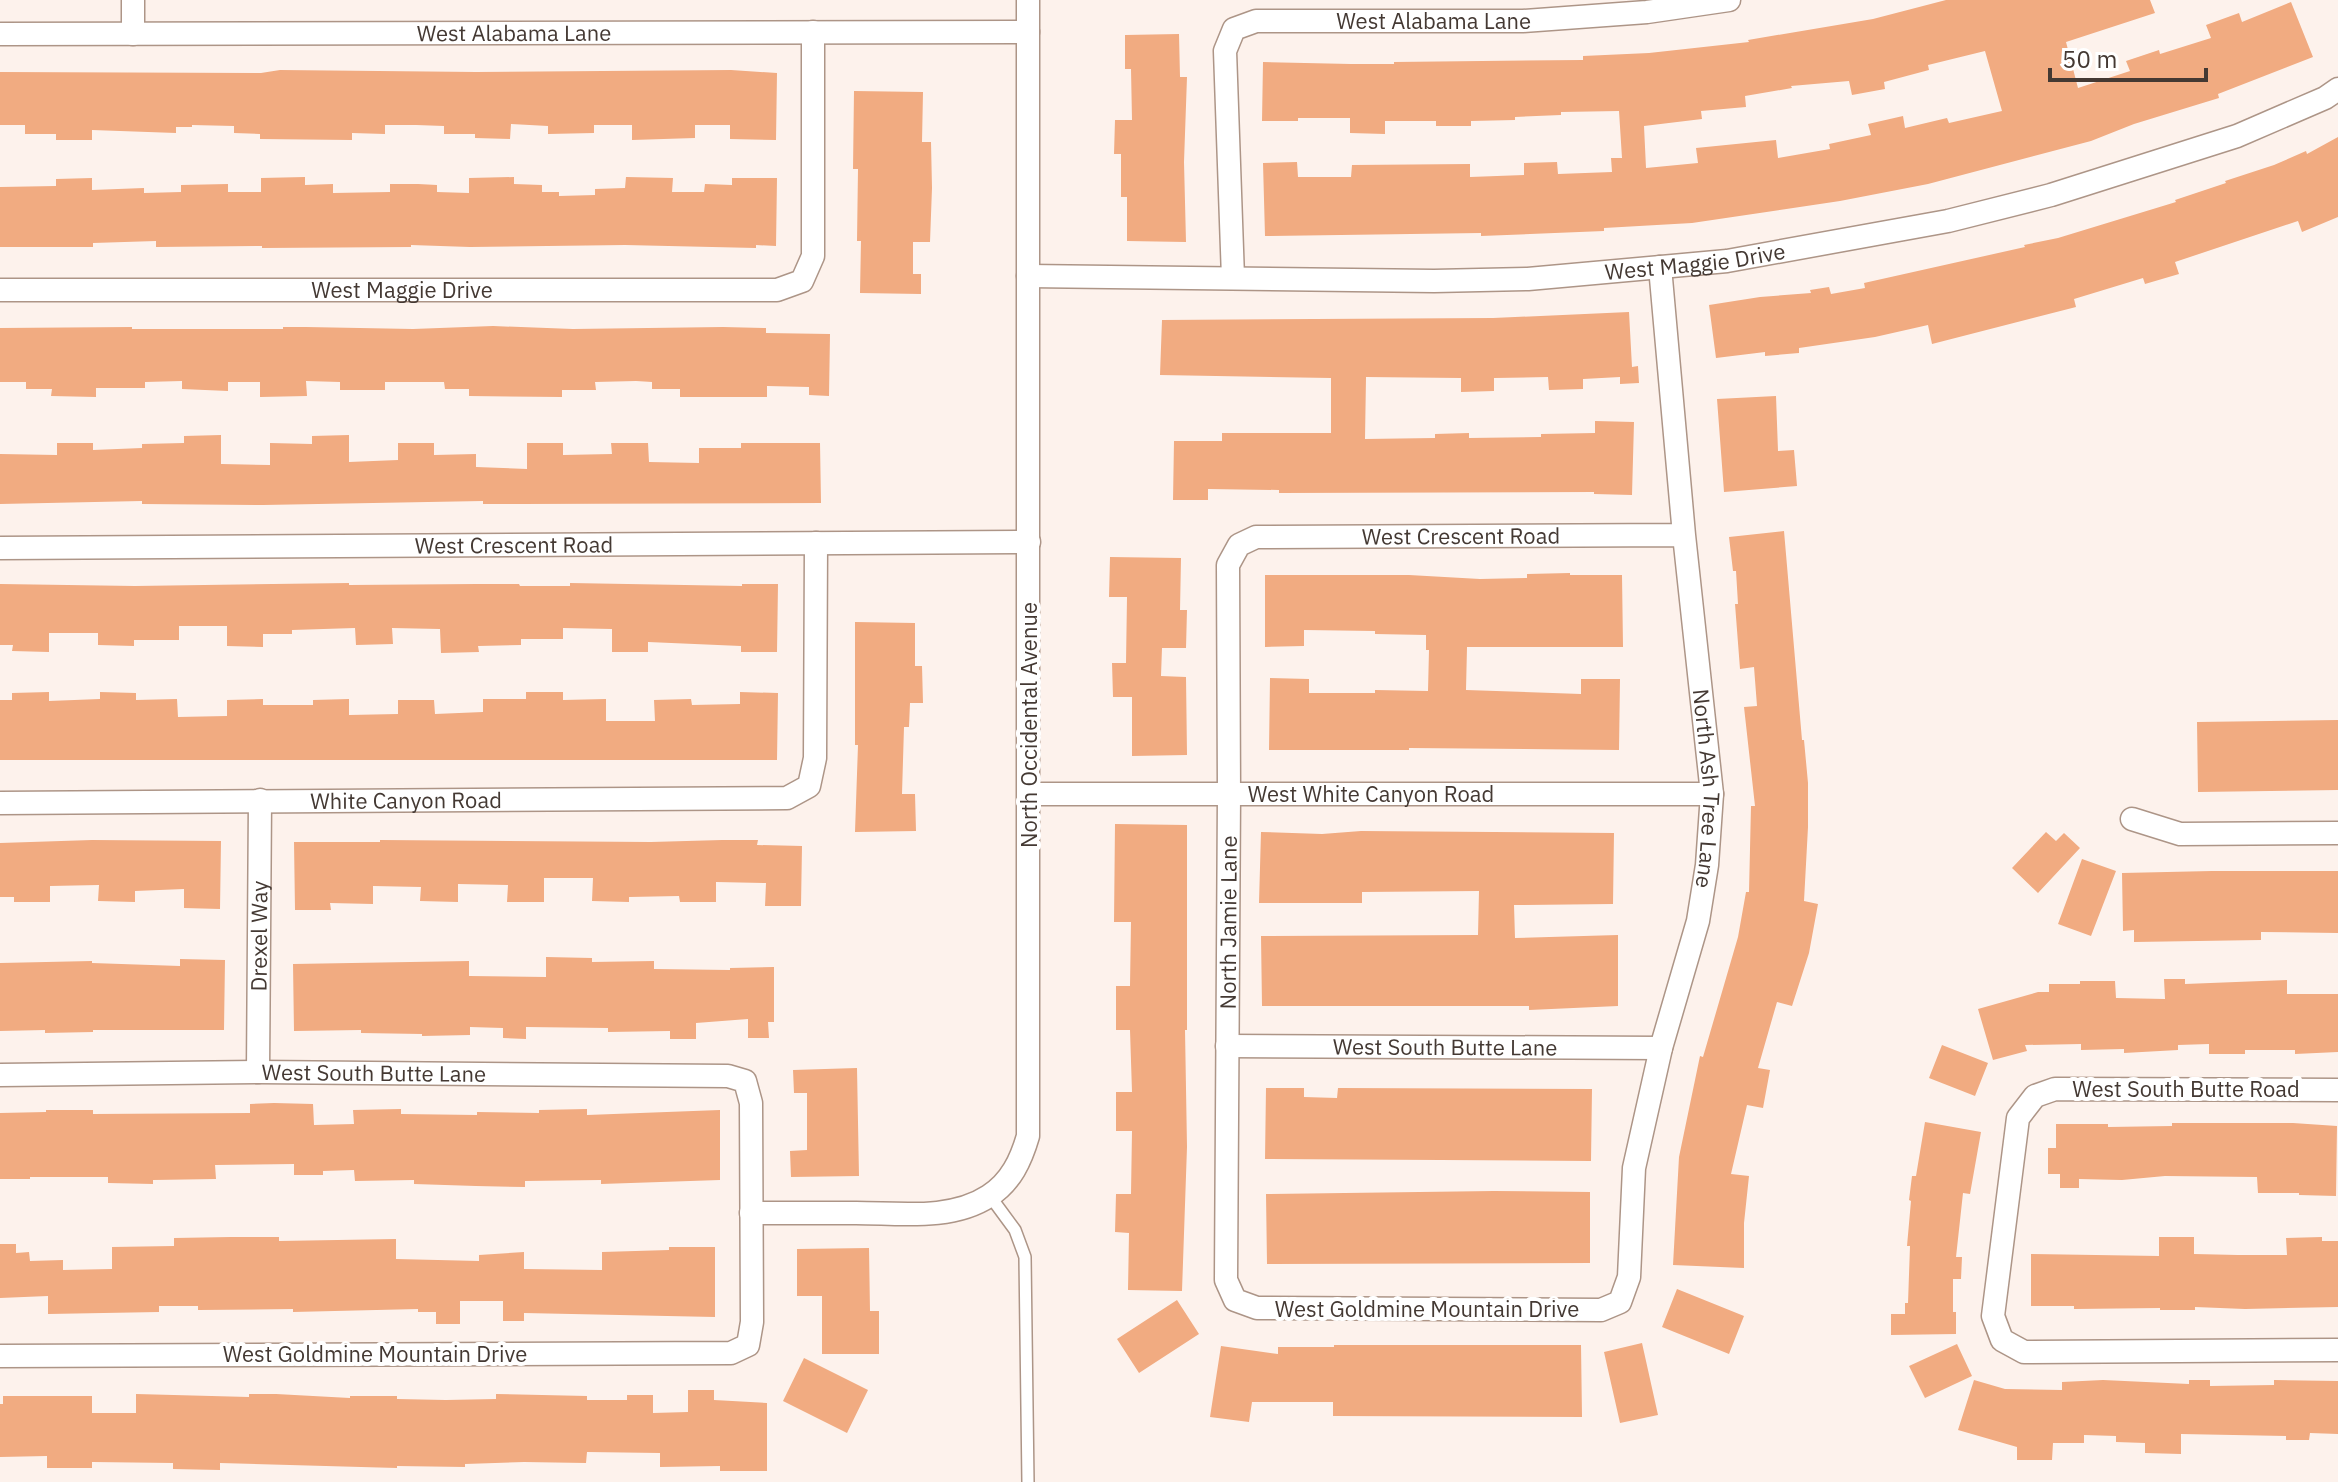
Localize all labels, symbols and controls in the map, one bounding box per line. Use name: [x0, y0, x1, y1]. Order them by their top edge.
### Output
street label: West Alabama Lane: [1336, 5, 1532, 35]
street label: West Alabama Lane: [417, 18, 611, 47]
scale bar: [2050, 32, 2206, 82]
text: 50 m: [2062, 43, 2117, 75]
street label: West Maggie Drive: [1603, 236, 1788, 286]
street label: West Maggie Drive: [311, 275, 493, 304]
street label: West Crescent Road: [1362, 521, 1560, 551]
street label: West Crescent Road: [415, 529, 613, 560]
street label: North Occidental Avenue: [1014, 602, 1043, 848]
street label: North Ash Tree Lane: [1687, 687, 1727, 890]
street label: West White Canyon Road: [1248, 779, 1494, 808]
street label: White Canyon Road: [310, 785, 502, 815]
street label: North Jamie Lane: [1213, 835, 1243, 1009]
street label: Drexel Way: [244, 881, 273, 991]
street label: West South Butte Lane: [1333, 1031, 1557, 1062]
street label: West South Butte Lane: [262, 1057, 486, 1088]
street label: West South Butte Road: [2072, 1074, 2300, 1103]
street label: West Goldmine Mountain Drive: [1275, 1294, 1579, 1323]
street label: West Goldmine Mountain Drive: [223, 1339, 527, 1368]

